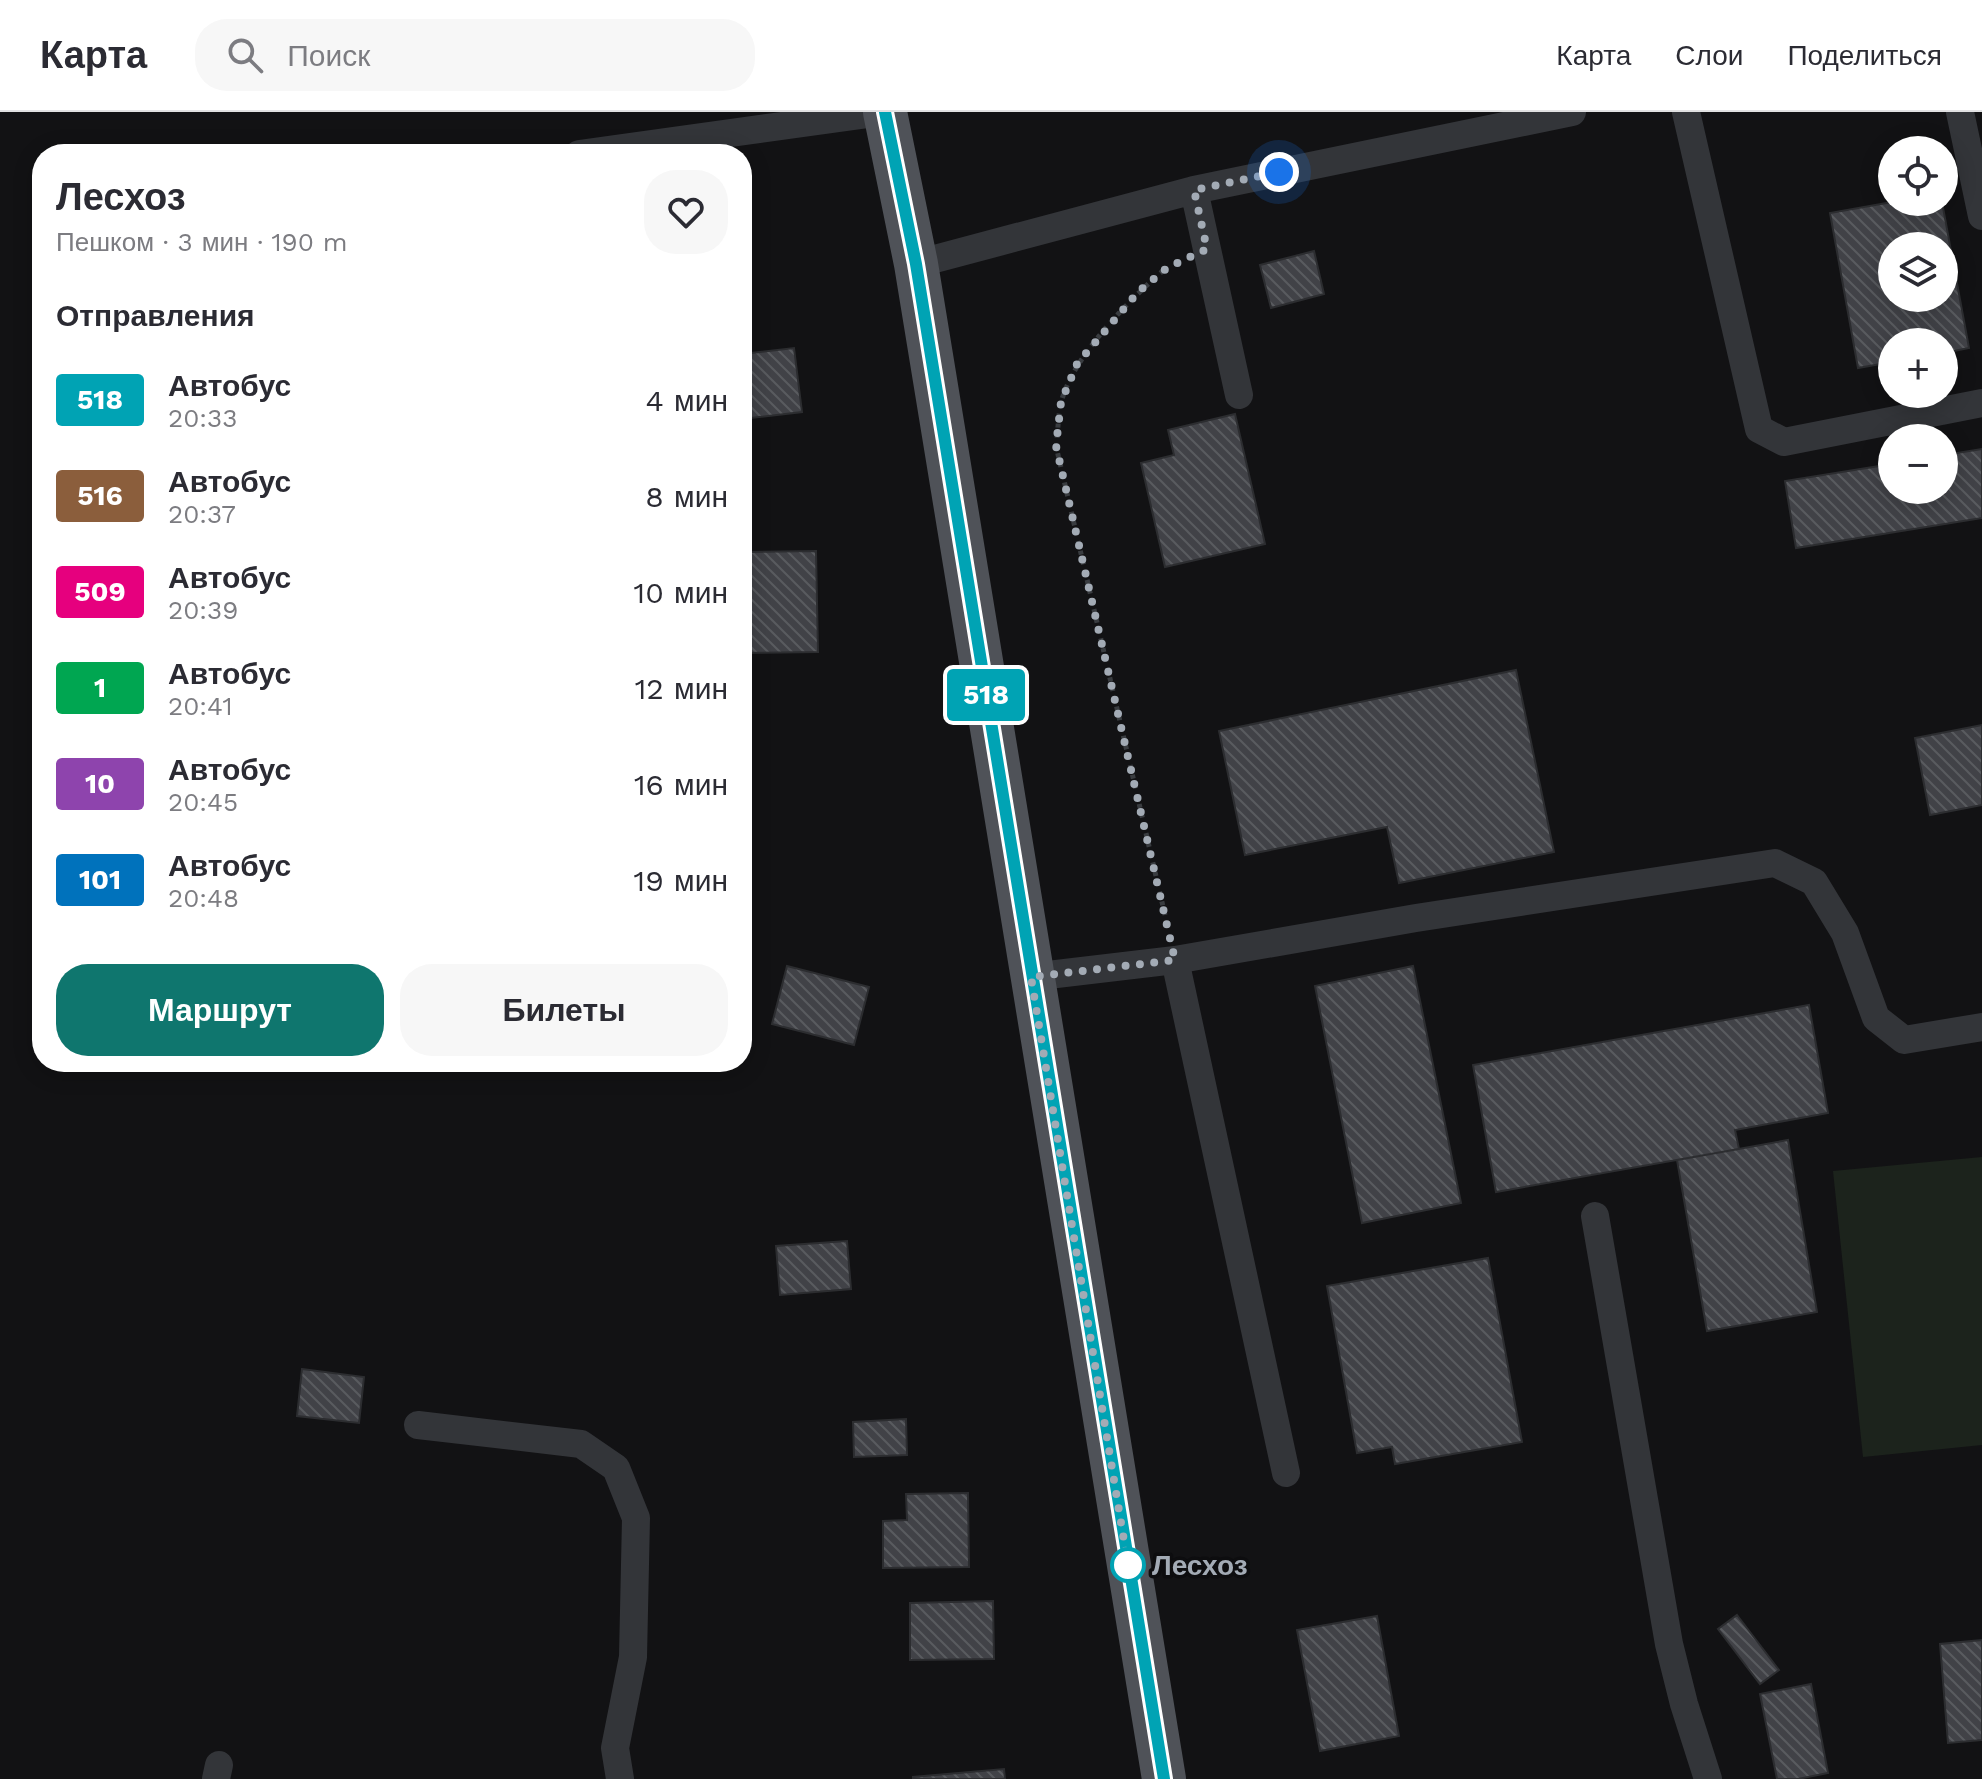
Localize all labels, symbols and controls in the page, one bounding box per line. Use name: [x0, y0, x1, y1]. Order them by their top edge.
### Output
search box: [195, 19, 755, 91]
text: Карта: [40, 33, 147, 77]
icon: search: [223, 33, 267, 77]
text: Поиск: [287, 38, 370, 73]
text: Карта: [1556, 39, 1631, 72]
text: Слои: [1675, 39, 1743, 72]
text: Поделиться: [1787, 39, 1942, 72]
map controls: [1878, 136, 1958, 504]
button: locate: [1878, 136, 1958, 216]
your location: [1259, 152, 1299, 192]
button: heart: [644, 170, 728, 254]
text: Лесхоз: [56, 175, 186, 219]
text: Пешком · 3 мин · 190 m: [56, 227, 347, 257]
button: layers: [1878, 232, 1958, 312]
text: Отправления: [56, 298, 255, 333]
button: +: [1878, 328, 1958, 408]
text: Автобус: [168, 368, 291, 403]
text: 518: [77, 383, 123, 416]
text: 4 мин: [645, 383, 728, 418]
text: 20:33: [168, 403, 237, 433]
button: −: [1878, 424, 1958, 504]
text: Автобус: [168, 464, 291, 499]
text: 516: [77, 479, 123, 512]
text: 8 мин: [645, 479, 728, 514]
text: 20:37: [168, 499, 236, 529]
text: Автобус: [168, 560, 291, 595]
text: 509: [74, 575, 126, 608]
text: 10 мин: [633, 575, 728, 610]
text: 20:39: [168, 595, 238, 625]
text: Автобус: [168, 656, 291, 691]
line badge: 518: [940, 669, 1032, 721]
text: 1: [94, 671, 106, 704]
text: 12 мин: [635, 671, 728, 706]
text: 518: [963, 678, 1009, 711]
text: 20:41: [168, 691, 233, 721]
text: Автобус: [168, 752, 291, 787]
text: 10: [85, 767, 115, 800]
text: 16 мин: [634, 767, 728, 802]
text: 20:45: [168, 787, 238, 817]
text: Автобус: [168, 848, 291, 883]
text: 101: [79, 863, 121, 896]
text: 19 мин: [634, 863, 728, 898]
text: 20:48: [168, 883, 239, 913]
button: Маршрут: [56, 964, 384, 1056]
button: Билеты: [400, 964, 728, 1056]
marker: Лесхоз: [1111, 1548, 1145, 1582]
place label: Лесхоз: [1152, 1549, 1248, 1582]

